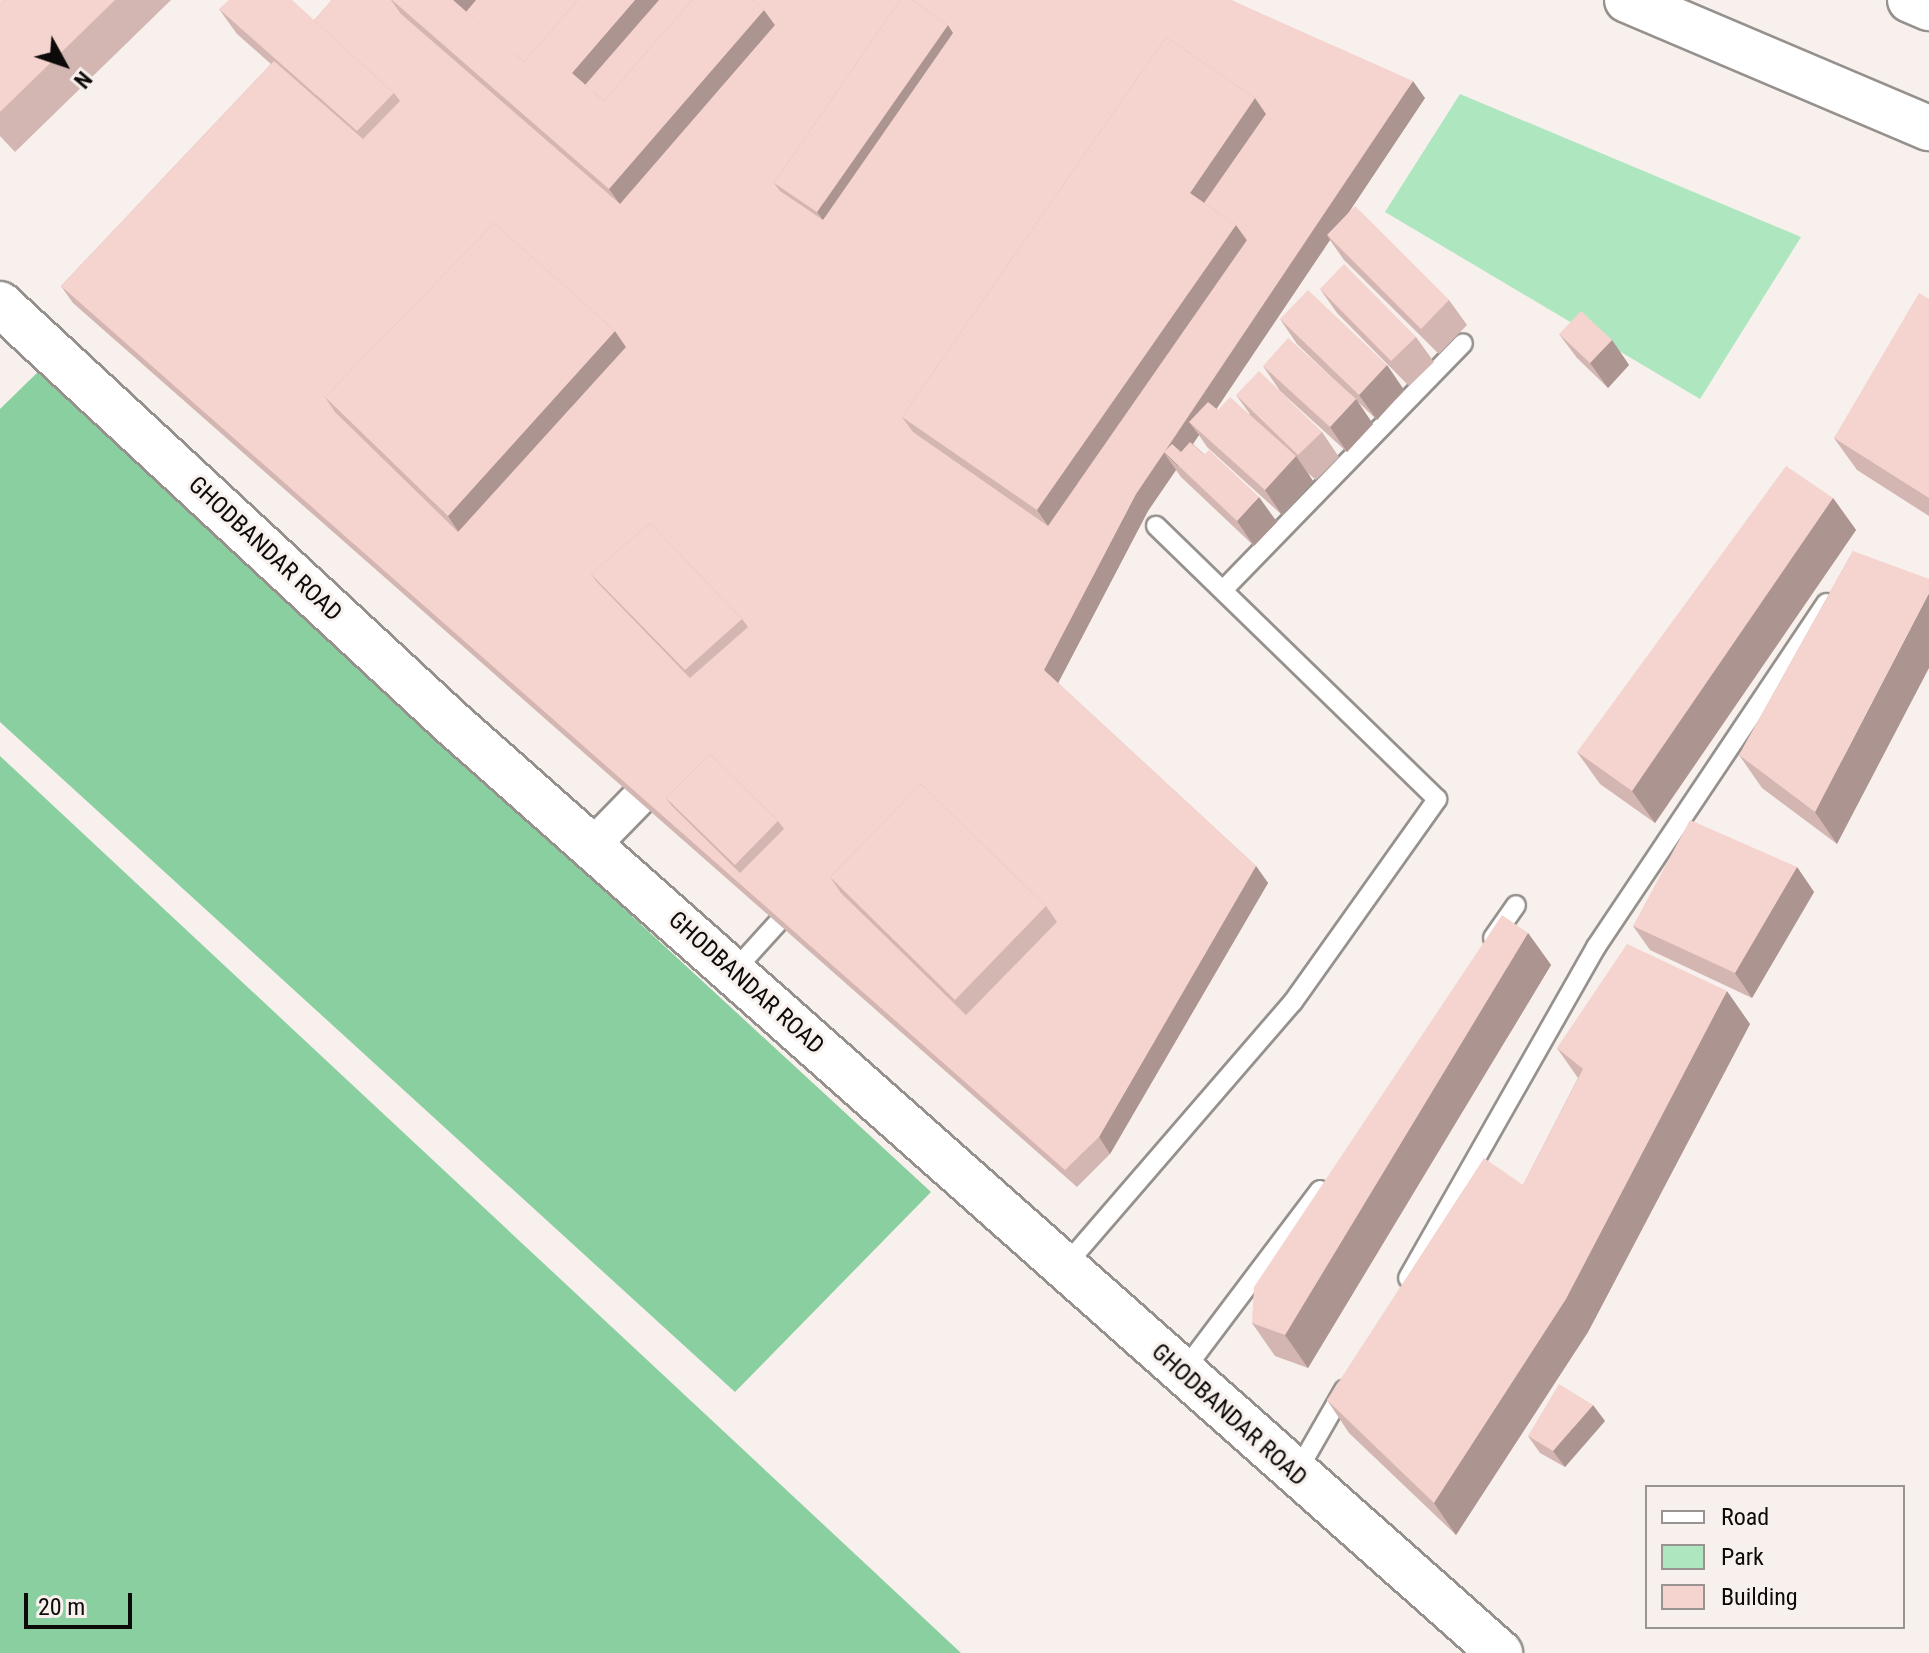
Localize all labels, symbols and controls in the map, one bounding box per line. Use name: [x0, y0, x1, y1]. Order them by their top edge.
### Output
north arrow: [24, 24, 104, 104]
text: N: [69, 67, 97, 93]
street label: GHODBANDAR ROAD: [182, 471, 348, 627]
street label: GHODBANDAR ROAD: [662, 906, 830, 1060]
street label: GHODBANDAR ROAD: [1145, 1338, 1313, 1492]
legend: [1645, 1485, 1905, 1629]
text: Road: [1721, 1503, 1769, 1531]
text: Park: [1721, 1543, 1764, 1571]
scale bar: [28, 1577, 136, 1627]
text: Building: [1721, 1583, 1798, 1611]
text: 20 m: [38, 1593, 85, 1621]

